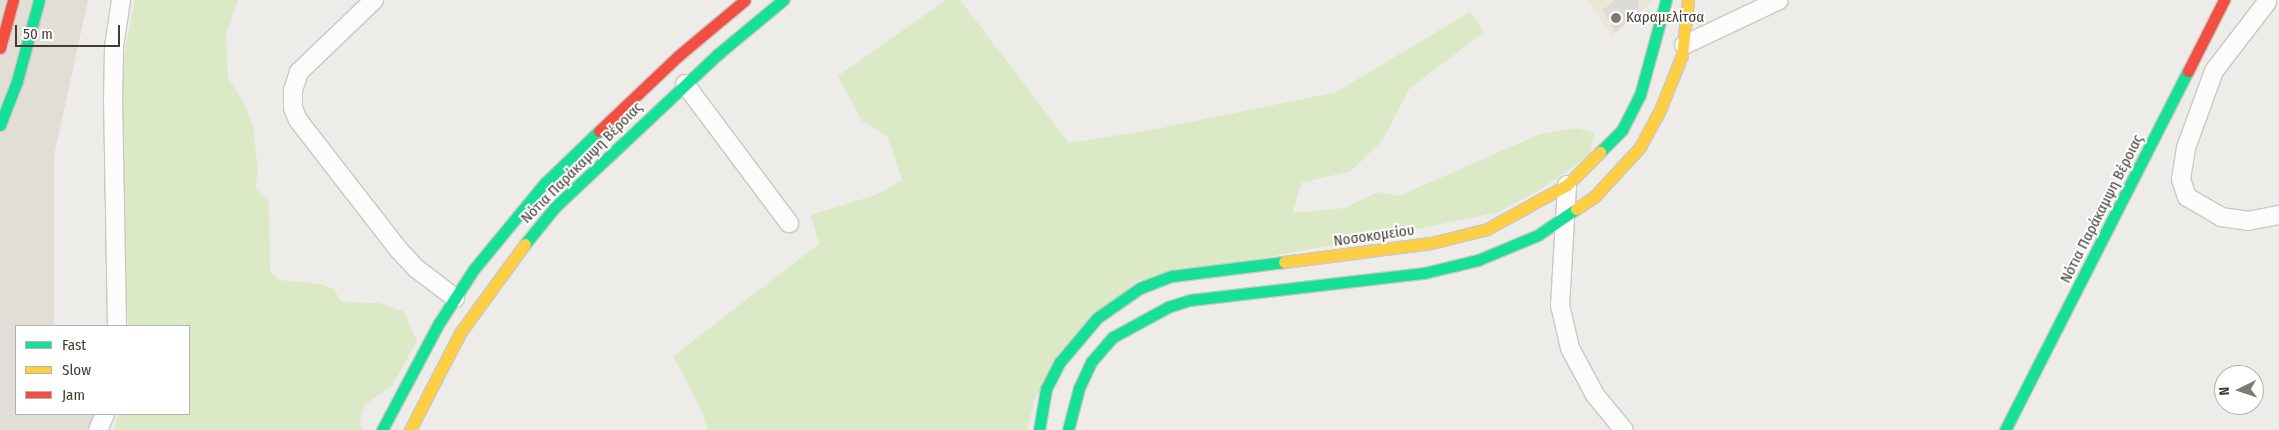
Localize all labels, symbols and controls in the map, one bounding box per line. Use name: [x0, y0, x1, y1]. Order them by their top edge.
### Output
place label: Καραμελίτσα: [1626, 9, 1704, 27]
marker: Καραμελίτσα: [1610, 12, 1622, 24]
scale bar: [18, 15, 122, 47]
text: 50 m: [23, 25, 53, 43]
street label: Νότια Παράκαμψη Βέροιας: [518, 99, 646, 227]
street label: Νότια Παράκαμψη Βέροιας: [2057, 132, 2147, 286]
street label: Νοσοκομείου: [1332, 221, 1416, 251]
legend: [15, 325, 190, 415]
text: Fast: [62, 336, 86, 354]
text: Slow: [62, 361, 91, 379]
north arrow: [2214, 365, 2264, 415]
text: Jam: [62, 386, 85, 404]
text: N: [2216, 386, 2233, 396]

